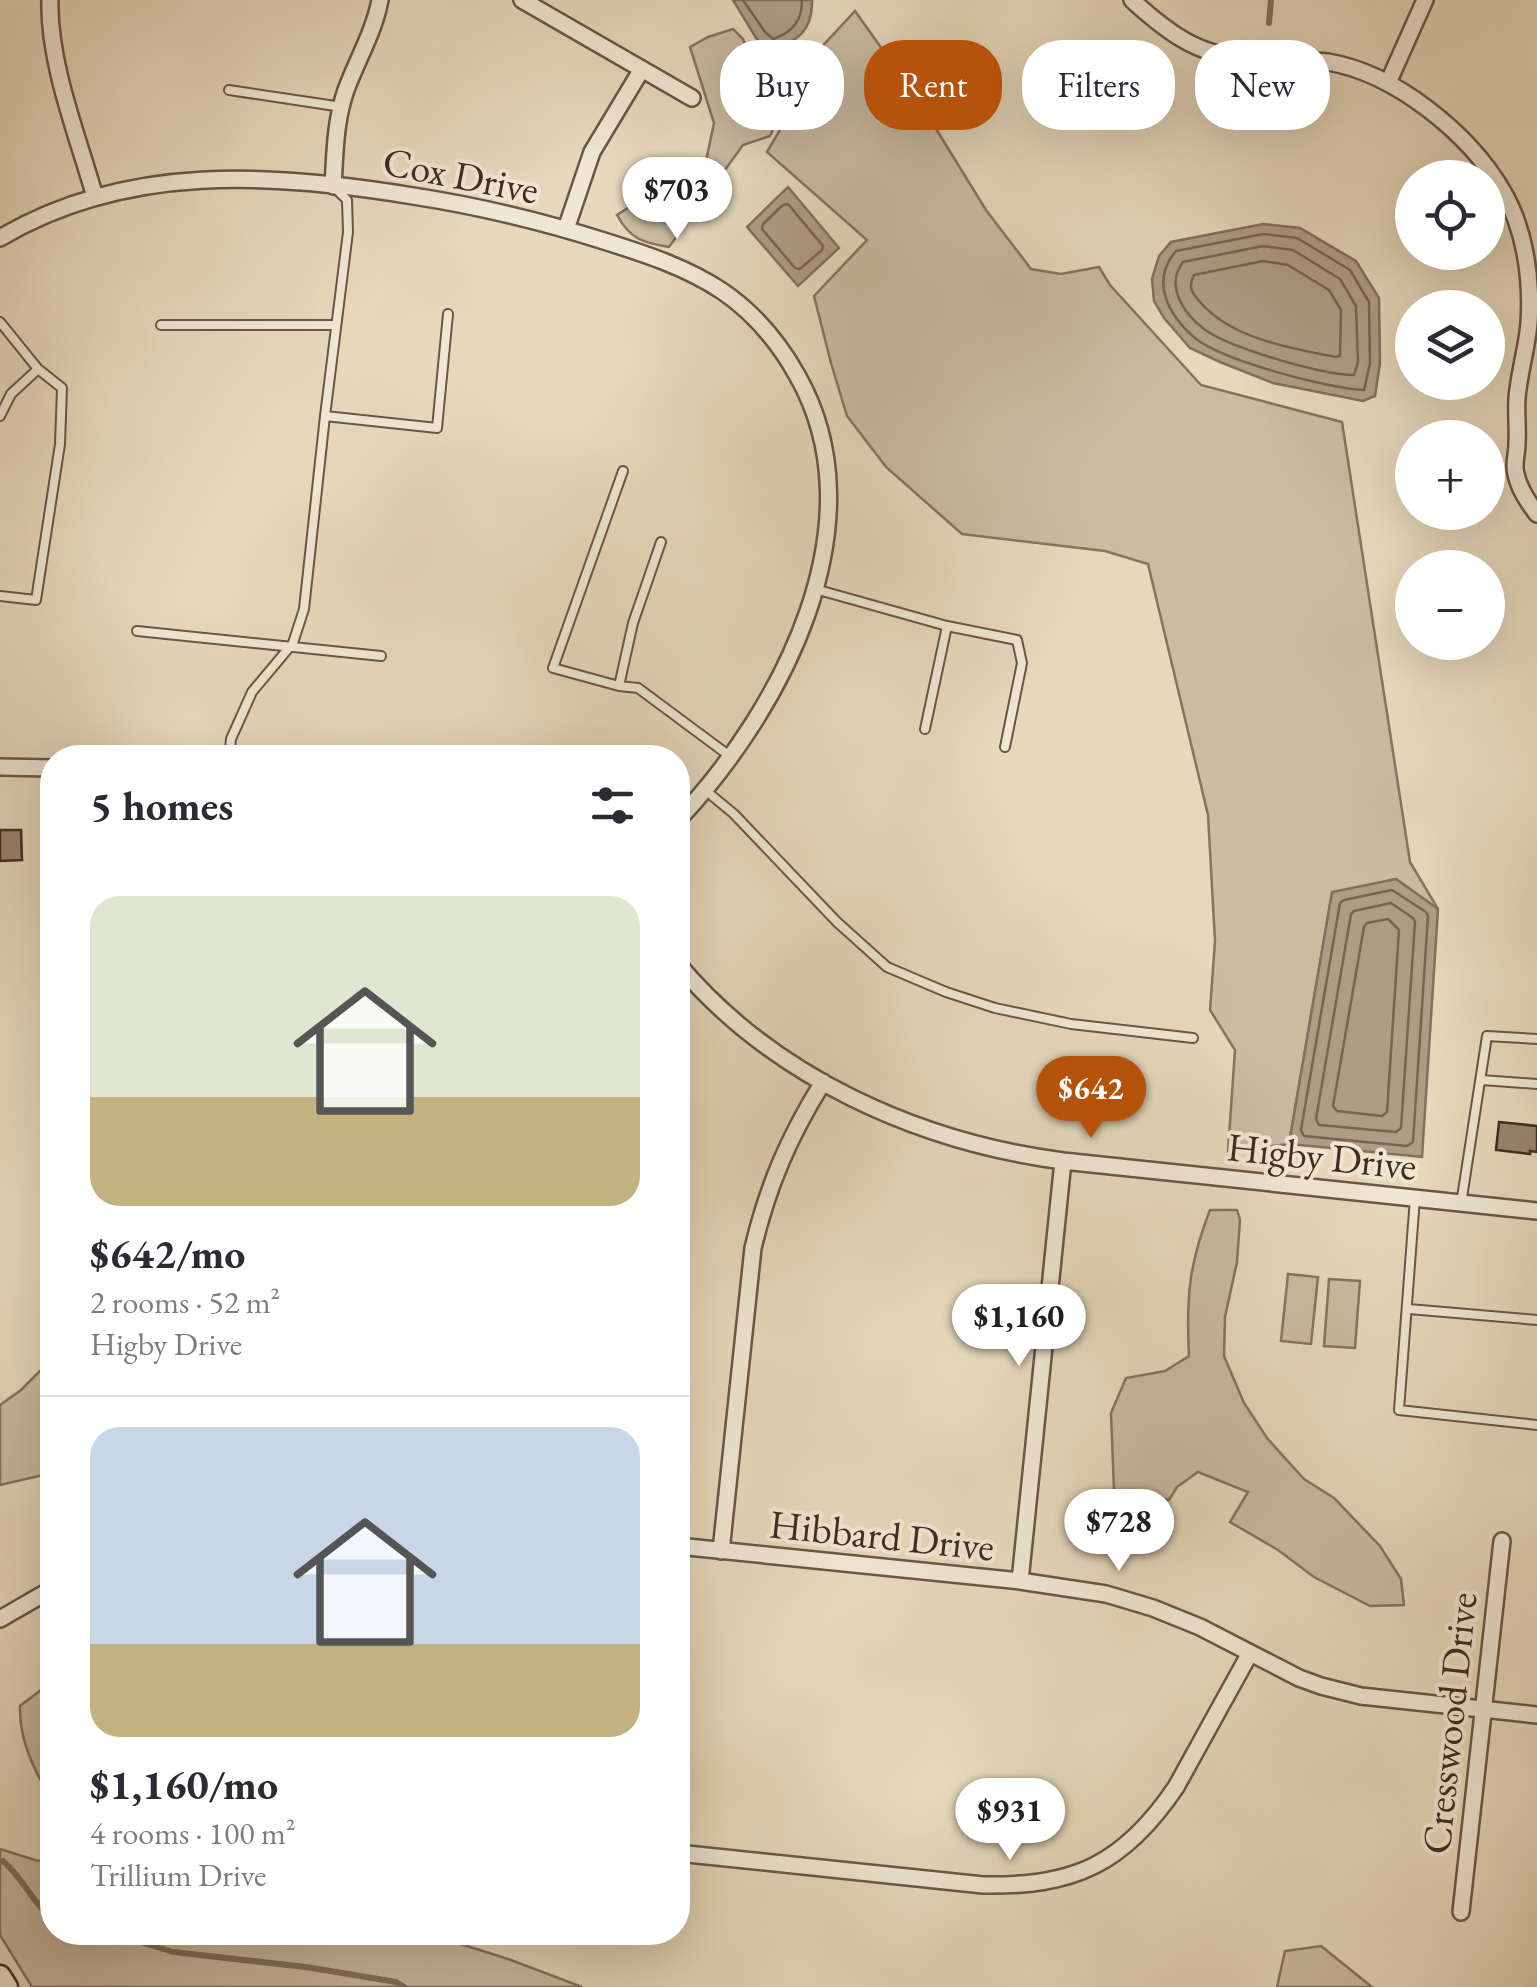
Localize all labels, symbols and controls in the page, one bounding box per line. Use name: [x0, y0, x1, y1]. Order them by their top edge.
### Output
chip: Buy: [720, 40, 844, 130]
chip: Rent: [864, 40, 1002, 130]
chip: Filters: [1022, 40, 1175, 130]
chip: New: [1195, 40, 1330, 130]
street label: Cox Drive: [379, 134, 543, 216]
pin: $703: [618, 157, 736, 242]
map controls: [1395, 160, 1505, 660]
button: locate: [1395, 160, 1505, 270]
text: $703: [644, 168, 710, 210]
button: layers: [1395, 290, 1505, 400]
button: +: [1395, 420, 1505, 530]
button: −: [1395, 550, 1505, 660]
text: 5 homes: [90, 778, 233, 833]
icon: filters: [585, 778, 640, 833]
icon: home: [275, 961, 455, 1141]
pin: $642: [1032, 1056, 1150, 1141]
text: $642: [1058, 1067, 1124, 1109]
street label: Higby Drive: [1225, 1120, 1419, 1192]
text: $642/mo: [90, 1226, 246, 1281]
text: 2 rooms · 52 m²: [90, 1281, 280, 1323]
pin: $1,160: [938, 1284, 1100, 1369]
text: $1,160: [974, 1295, 1064, 1337]
text: Higby Drive: [90, 1323, 242, 1365]
pin: $728: [1060, 1489, 1178, 1574]
icon: home: [275, 1492, 455, 1672]
street label: Hibbard Drive: [767, 1497, 997, 1573]
text: $728: [1086, 1500, 1152, 1542]
street label: Cresswood Drive: [1409, 1590, 1489, 1856]
text: $1,160/mo: [90, 1757, 278, 1812]
pin: $931: [951, 1778, 1069, 1863]
text: $931: [977, 1789, 1043, 1831]
text: 4 rooms · 100 m²: [90, 1812, 296, 1854]
text: Trillium Drive: [90, 1854, 266, 1896]

